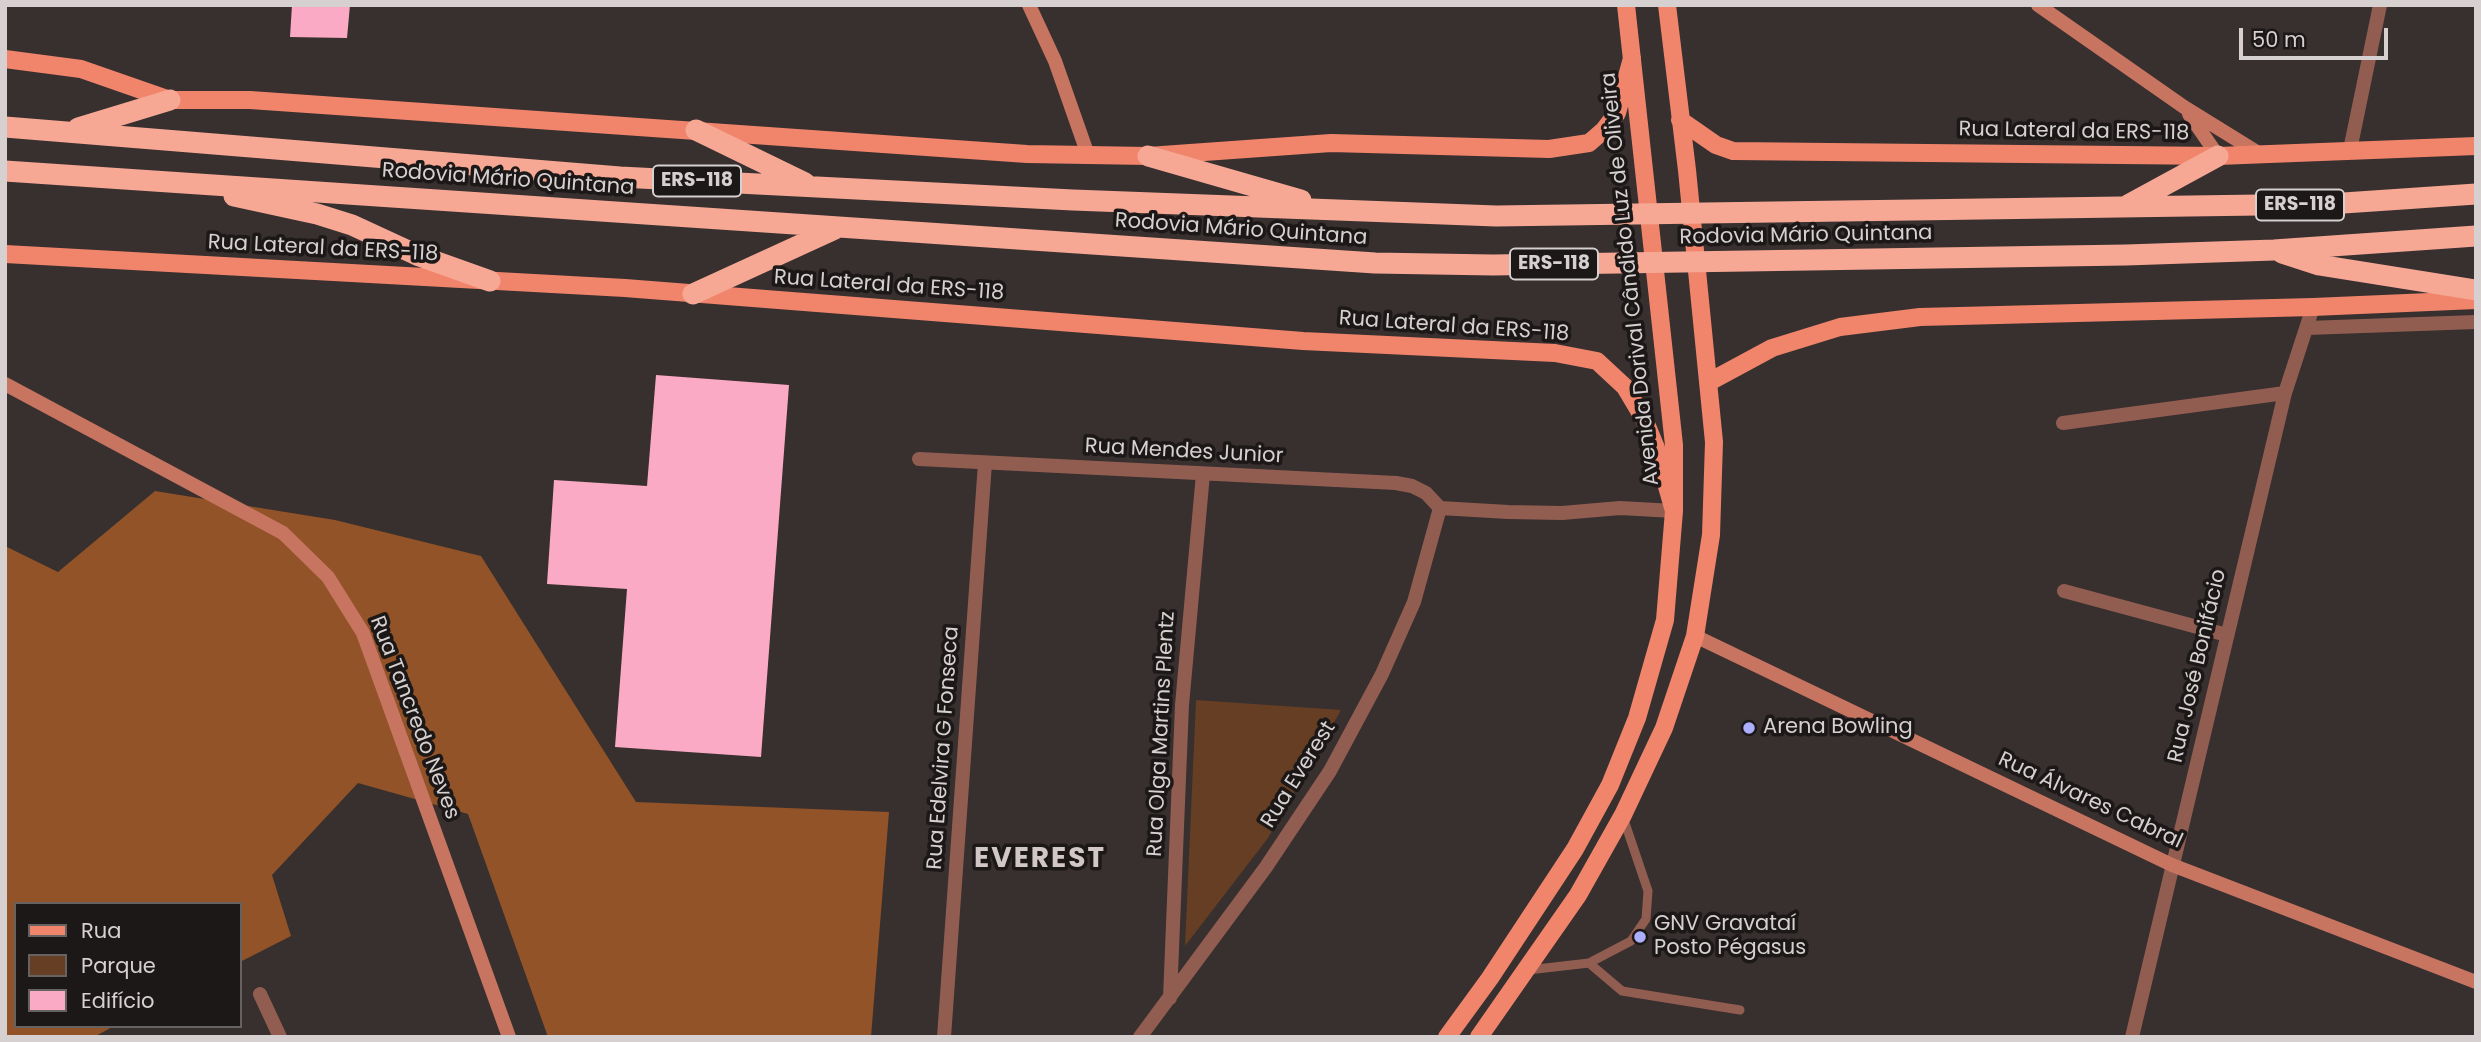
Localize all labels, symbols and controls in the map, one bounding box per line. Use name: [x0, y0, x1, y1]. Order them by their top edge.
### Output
scale bar: [2243, 14, 2392, 58]
text: 50 m: [2252, 25, 2306, 54]
street label: Avenida Dorival Cândido Luz de Oliveira: [1597, 71, 1665, 487]
street label: Rua Lateral da ERS-118: [1958, 117, 2190, 147]
street label: Rodovia Mário Quintana: [381, 159, 635, 201]
road number: ERS-118: [653, 166, 741, 196]
road number: ERS-118: [2256, 190, 2344, 220]
street label: Rodovia Mário Quintana: [1114, 209, 1368, 251]
street label: Rodovia Mário Quintana: [1679, 221, 1933, 251]
street label: Rua Lateral da ERS-118: [207, 230, 439, 268]
road number: ERS-118: [1510, 248, 1598, 280]
street label: Rua Lateral da ERS-118: [773, 265, 1005, 307]
street label: Rua Lateral da ERS-118: [1338, 306, 1570, 348]
street label: Rua Mendes Junior: [1084, 434, 1284, 470]
street label: Rua José Bonifácio: [2164, 567, 2232, 765]
street label: Rua Olga Martins Plentz: [1143, 611, 1181, 857]
street label: Rua Tancredo Neves: [364, 613, 464, 823]
street label: Rua Edelvira G Fonseca: [923, 625, 965, 871]
place label: Arena Bowling: [1763, 715, 1913, 741]
street label: Rua Everest: [1256, 717, 1342, 833]
marker: Arena Bowling: [1741, 720, 1757, 736]
street label: Rua Álvares Cabral: [1994, 747, 2186, 855]
district label: EVEREST: [975, 843, 1105, 877]
legend: [14, 902, 242, 1028]
place label: GNV Gravataí Posto Pégasus: [1654, 912, 1806, 962]
text: Rua: [81, 916, 121, 945]
marker: GNV Gravataí Posto Pégasus: [1632, 929, 1648, 945]
text: Parque: [81, 951, 156, 980]
text: Edifício: [81, 986, 155, 1015]

